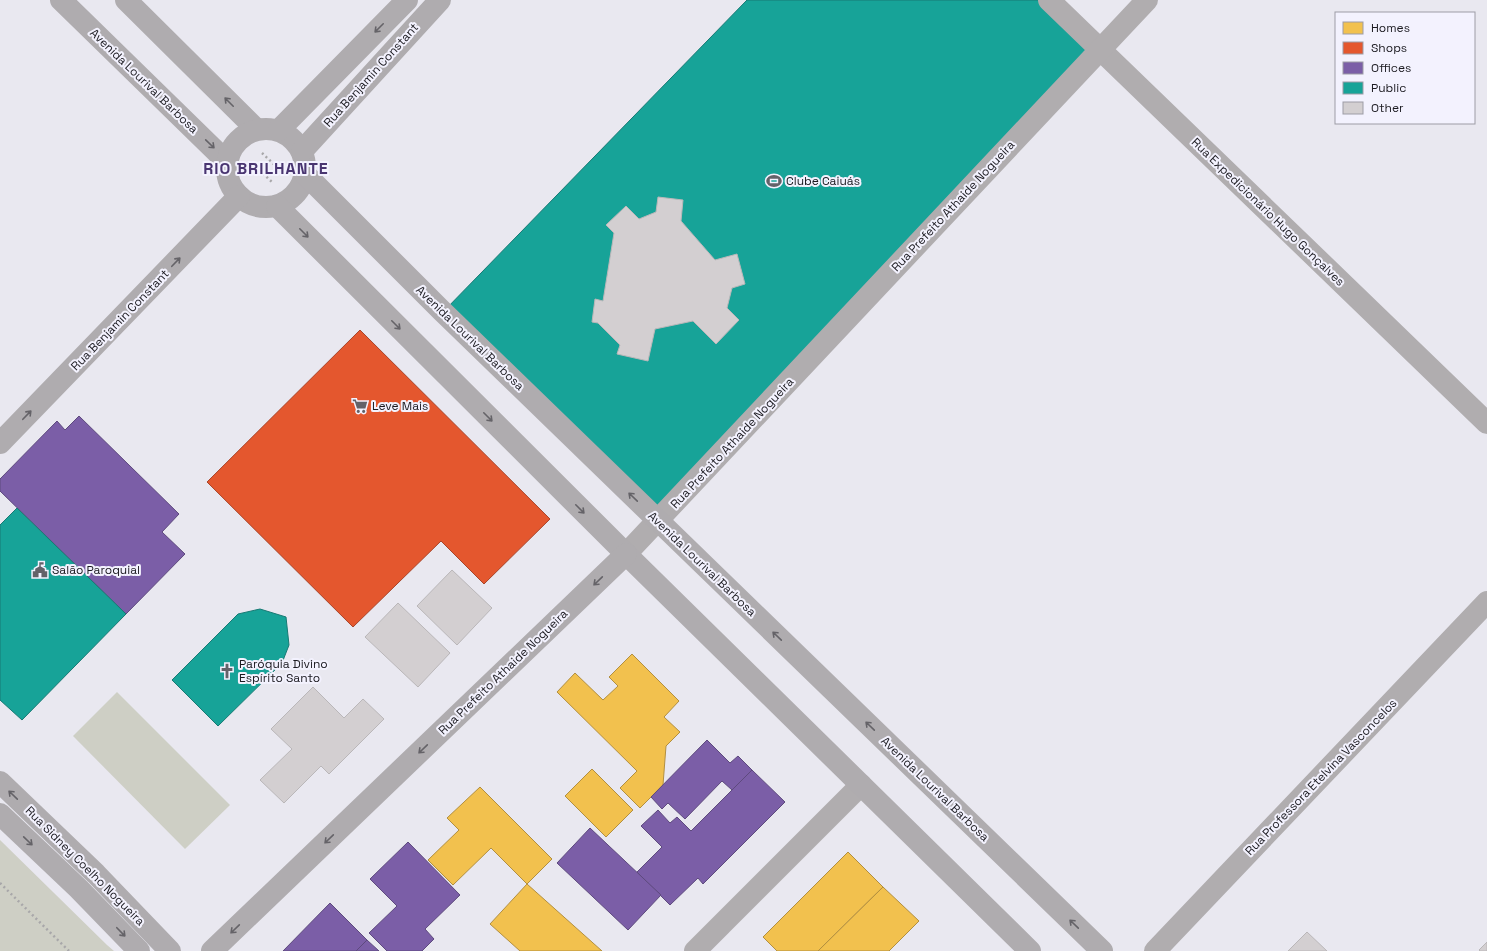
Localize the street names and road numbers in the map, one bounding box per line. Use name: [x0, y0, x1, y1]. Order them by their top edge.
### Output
street label: Rua Benjamin Constant: [320, 20, 422, 130]
street label: Avenida Lourival Barbosa: [87, 25, 202, 137]
street label: Rua Expedicionário Hugo Gonçalves: [1188, 134, 1348, 290]
street label: Rua Prefeito Athaide Nogueira: [888, 137, 1018, 275]
street label: Rua Benjamin Constant: [67, 266, 173, 374]
street label: Avenida Lourival Barbosa: [413, 282, 528, 394]
street label: Rua Prefeito Athaide Nogueira: [667, 374, 797, 512]
street label: Avenida Lourival Barbosa: [645, 508, 760, 620]
street label: Rua Prefeito Athaide Nogueira: [435, 606, 571, 738]
street label: Rua Professora Etelvina Vasconcelos: [1242, 695, 1400, 859]
street label: Avenida Lourival Barbosa: [878, 733, 993, 845]
street label: Rua Sidney Coelho Nogueira: [22, 803, 148, 929]

